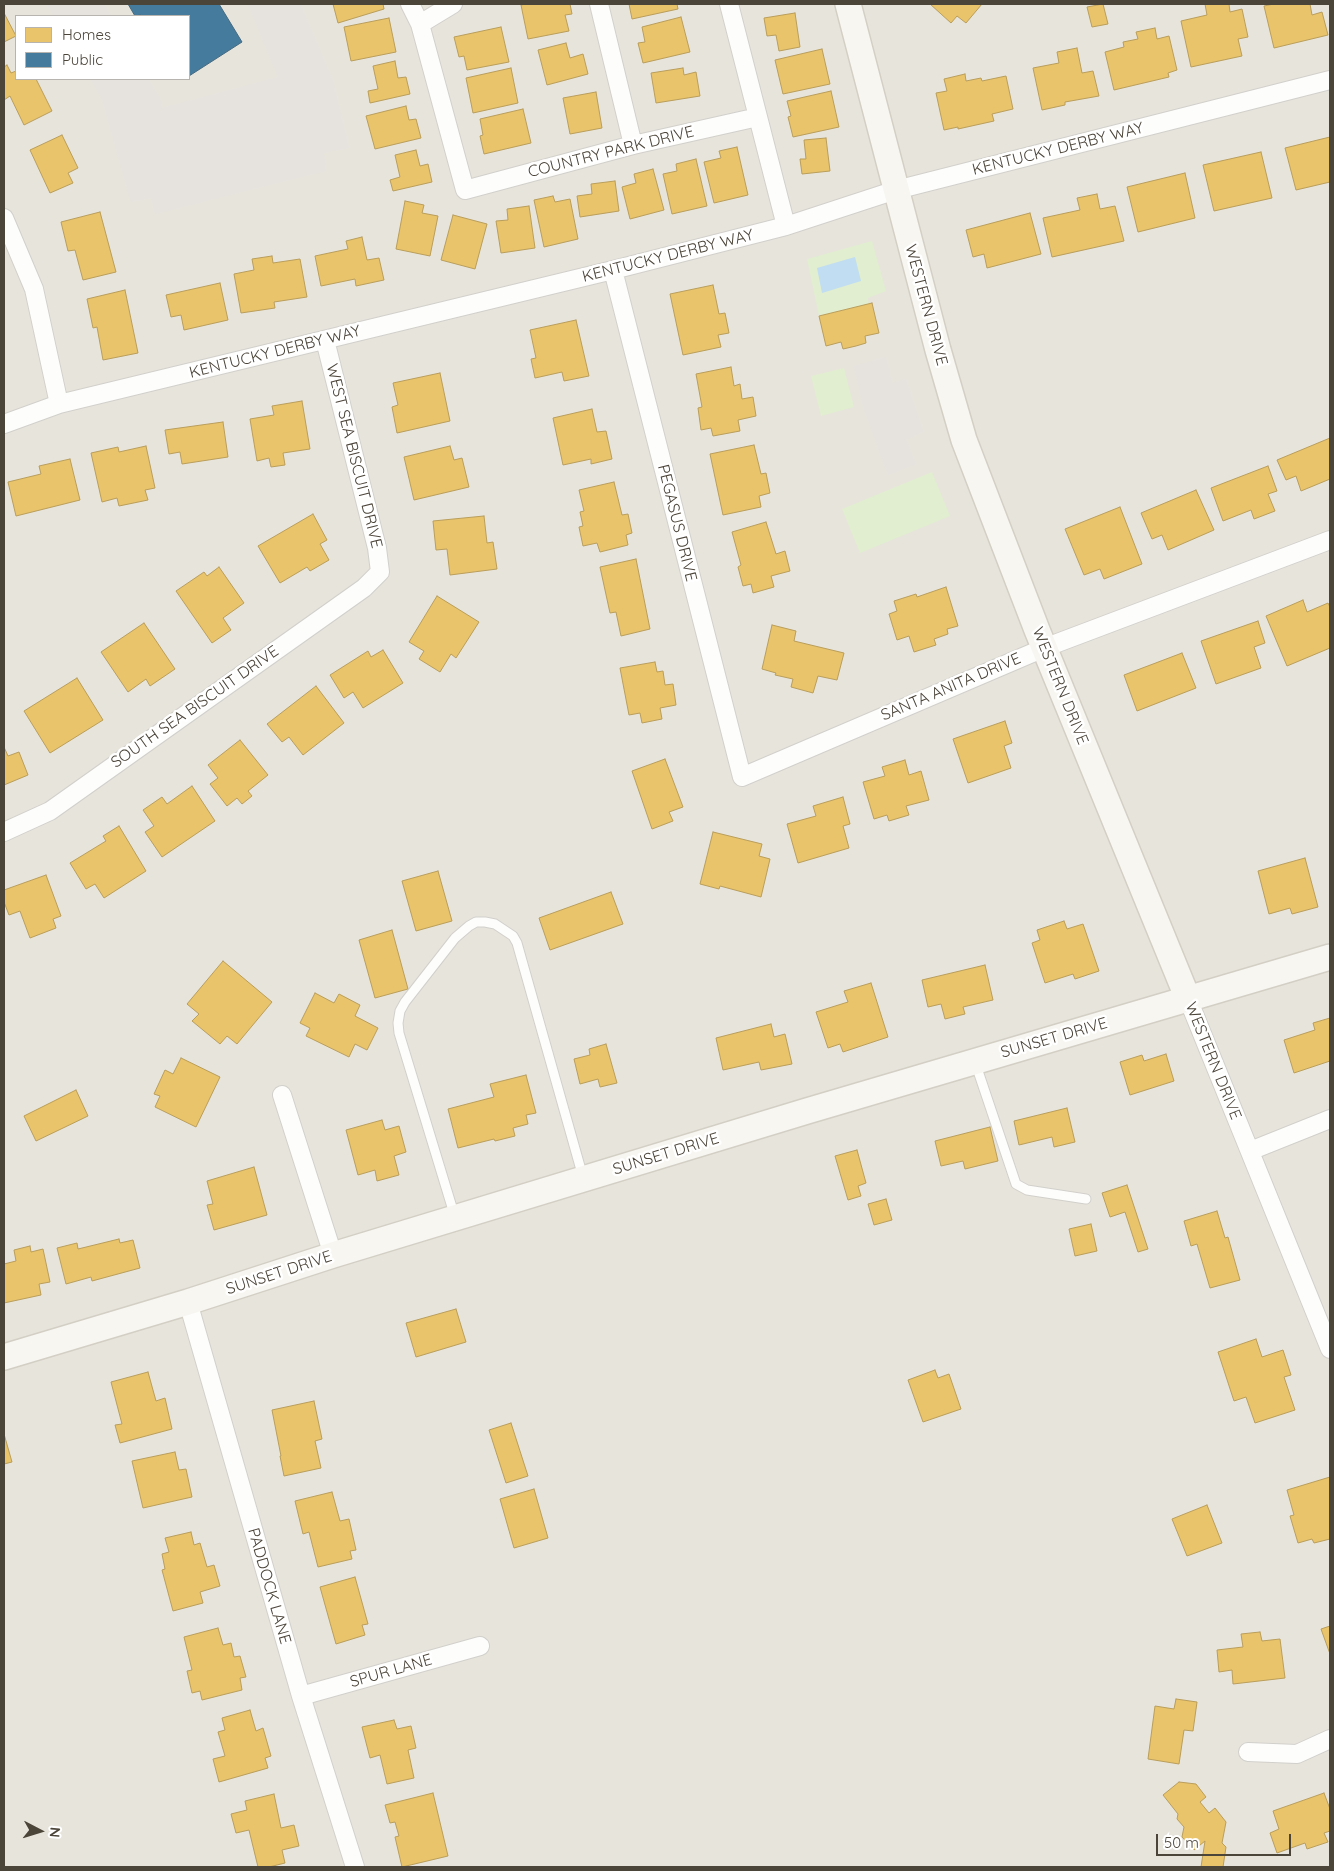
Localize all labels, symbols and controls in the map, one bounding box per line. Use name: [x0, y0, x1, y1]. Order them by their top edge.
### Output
legend: [15, 15, 190, 80]
text: Homes: [62, 25, 111, 44]
text: Public: [62, 50, 103, 69]
street label: KENTUCKY DERBY WAY: [970, 118, 1146, 180]
street label: COUNTRY PARK DRIVE: [526, 122, 696, 182]
street label: KENTUCKY DERBY WAY: [580, 225, 756, 287]
street label: WESTERN DRIVE: [901, 242, 951, 368]
street label: KENTUCKY DERBY WAY: [187, 321, 363, 383]
street label: WEST SEA BISCUIT DRIVE: [322, 362, 386, 550]
street label: PEGASUS DRIVE: [653, 463, 701, 583]
street label: WESTERN DRIVE: [1028, 624, 1092, 748]
street label: SOUTH SEA BISCUIT DRIVE: [107, 642, 283, 772]
street label: SANTA ANITA DRIVE: [878, 649, 1024, 725]
street label: WESTERN DRIVE: [1181, 999, 1245, 1123]
street label: SUNSET DRIVE: [998, 1014, 1110, 1062]
street label: SUNSET DRIVE: [611, 1129, 721, 1179]
street label: SUNSET DRIVE: [224, 1247, 334, 1299]
street label: PADDOCK LANE: [243, 1526, 295, 1646]
street label: SPUR LANE: [348, 1650, 434, 1692]
north arrow: [15, 1806, 65, 1856]
scale bar: [1159, 1824, 1294, 1856]
text: N: [46, 1826, 64, 1838]
text: 50 m: [1164, 1833, 1199, 1852]

